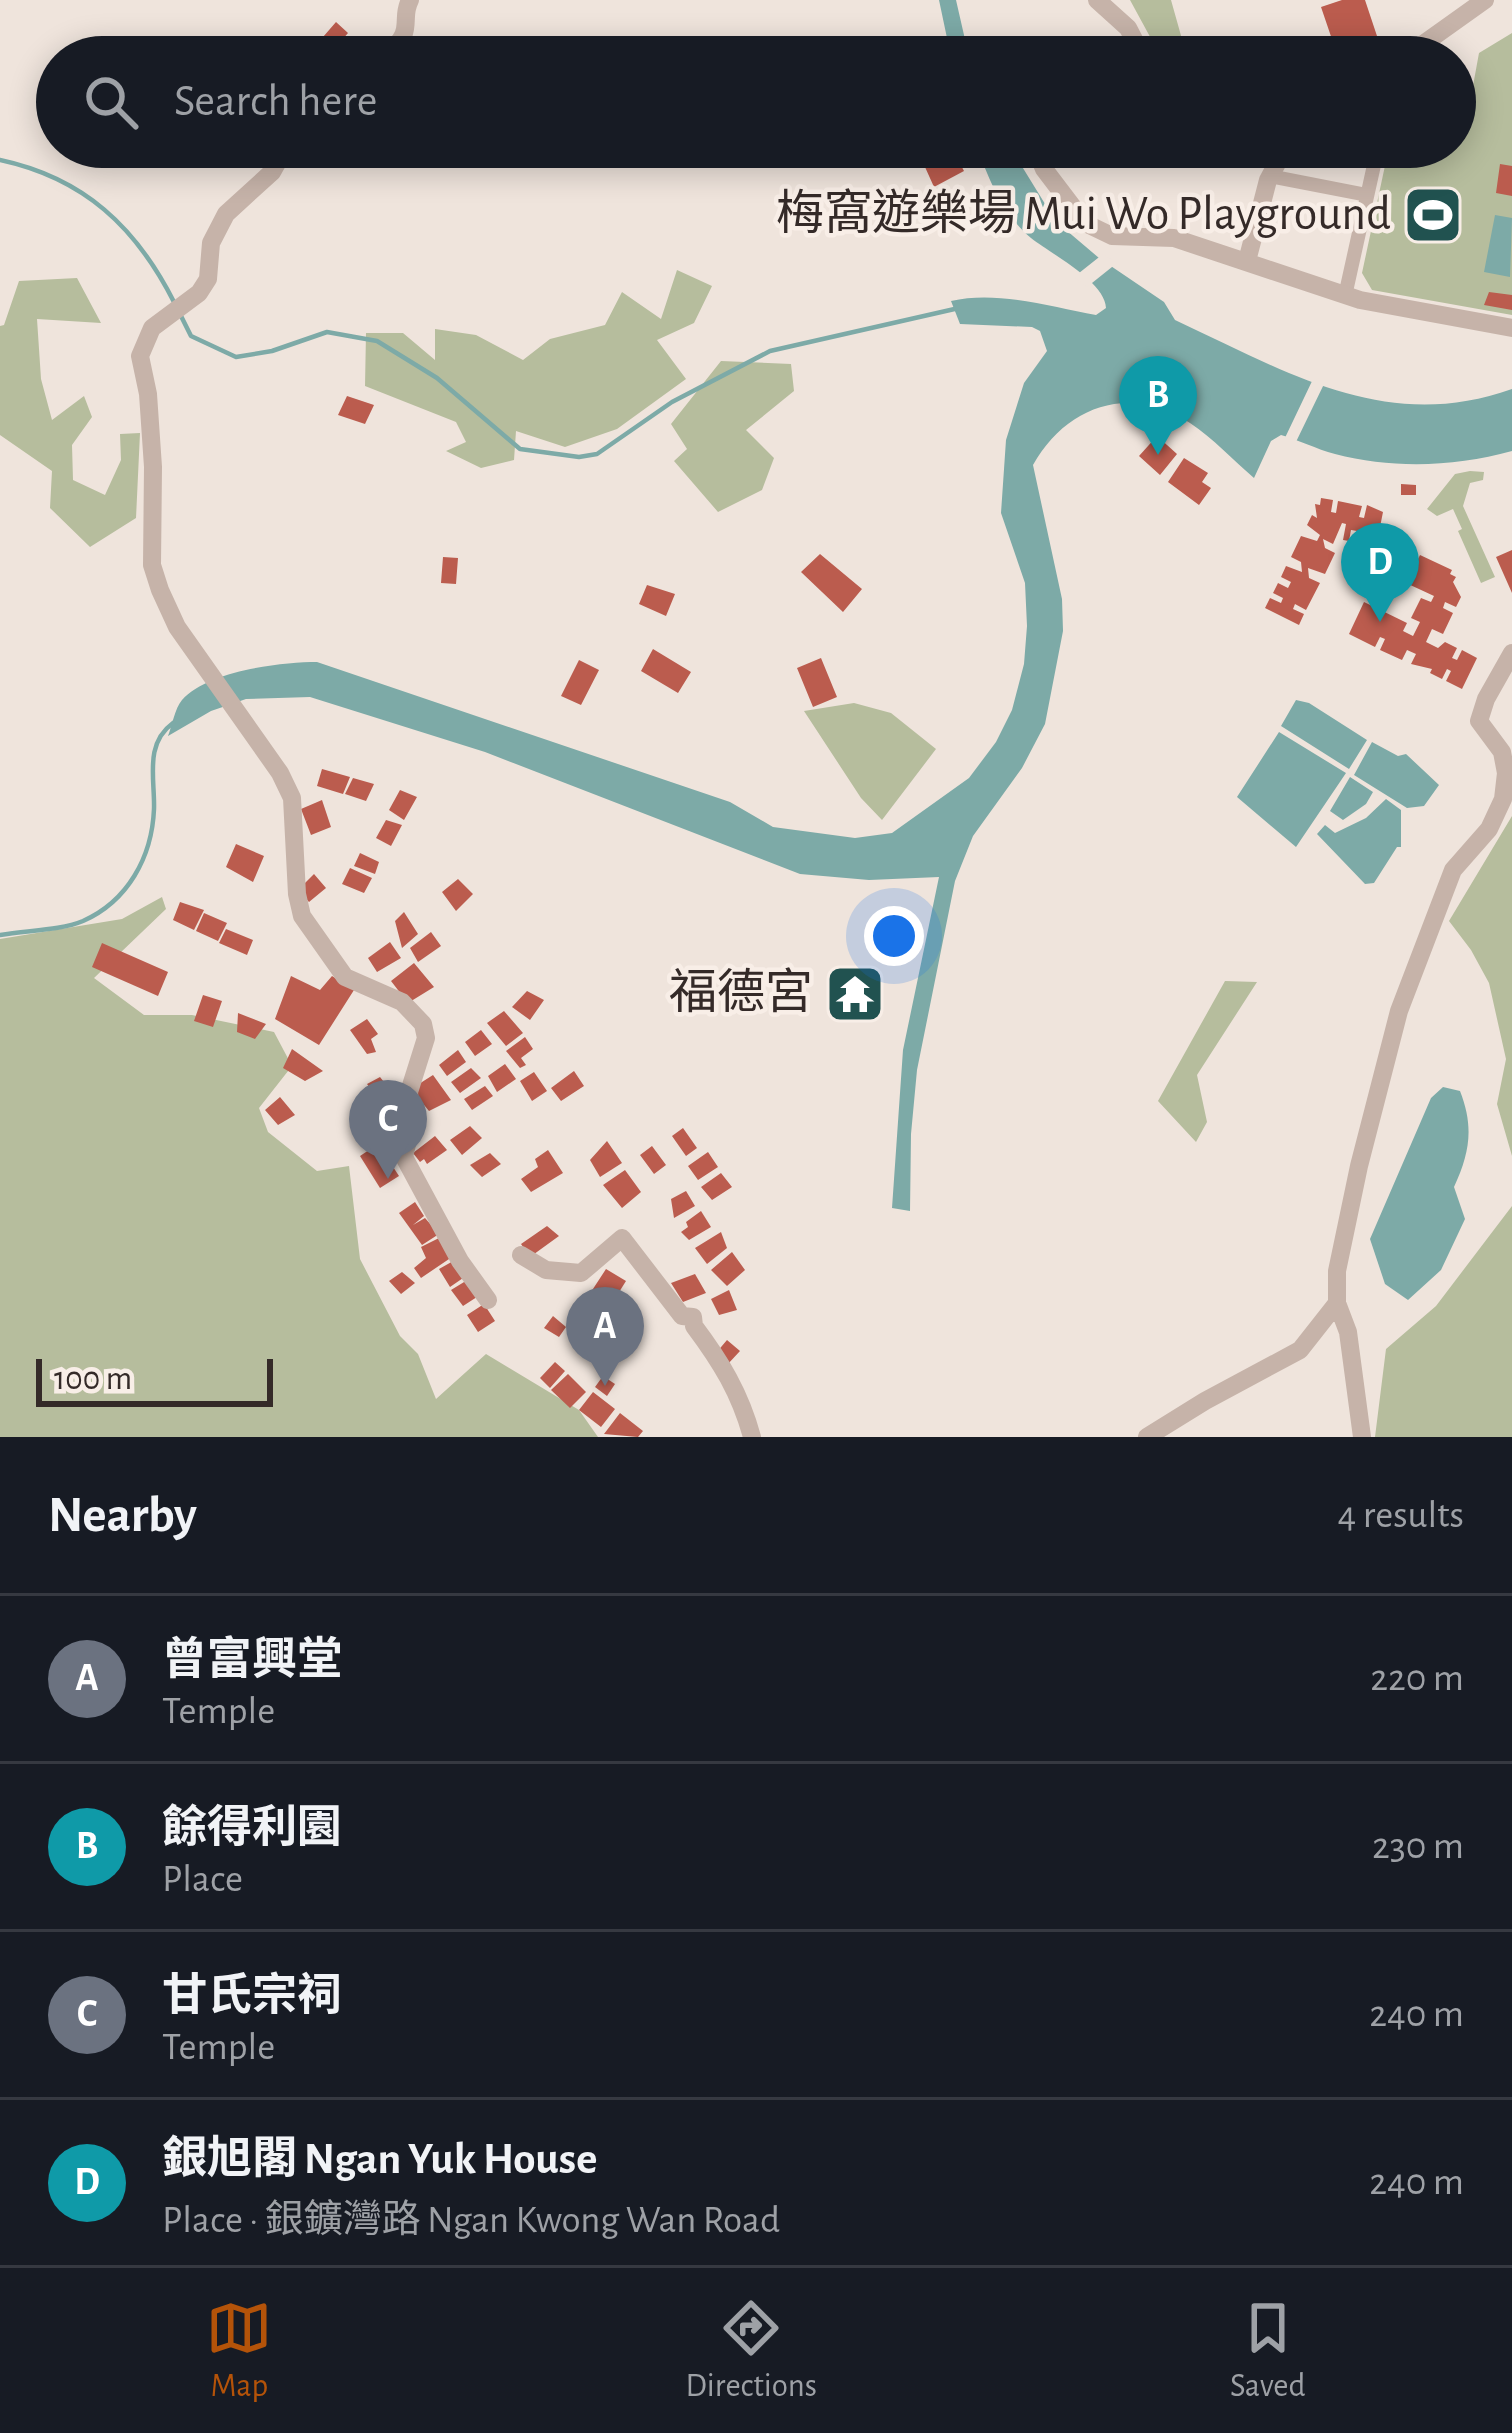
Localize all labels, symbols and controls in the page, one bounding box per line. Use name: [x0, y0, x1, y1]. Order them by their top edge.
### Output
search box: [36, 36, 1476, 168]
icon: search: [78, 69, 144, 135]
text: Search here: [174, 79, 377, 124]
sports icon: 梅窩遊樂場 Mui Wo Playground: [1402, 184, 1464, 246]
place label: 梅窩遊樂場 Mui Wo Playground: [776, 188, 1391, 239]
pin: B: [1119, 356, 1197, 455]
pin: D: [1341, 523, 1419, 622]
your location: [864, 906, 924, 966]
temple icon: 福德宮: [824, 963, 886, 1025]
place label: 福德宮: [669, 967, 813, 1018]
pin: C: [349, 1080, 427, 1179]
pin: A: [566, 1287, 644, 1386]
scale bar: [36, 1353, 273, 1406]
text: 100 m: [54, 1363, 132, 1396]
text: Nearby: [48, 1490, 197, 1541]
text: 4 results: [1337, 1496, 1464, 1535]
text: 曾富興堂: [162, 1638, 342, 1683]
text: A: [75, 1659, 99, 1698]
text: 220 m: [1370, 1659, 1464, 1698]
text: Temple: [162, 1692, 275, 1731]
text: 餘得利園: [162, 1806, 342, 1851]
text: B: [76, 1827, 98, 1866]
text: 230 m: [1372, 1827, 1464, 1866]
text: Place: [162, 1860, 243, 1899]
text: 甘氏宗祠: [162, 1974, 342, 2019]
text: C: [77, 1995, 97, 2034]
text: 240 m: [1369, 1995, 1464, 2034]
text: Temple: [162, 2028, 275, 2067]
text: 銀旭閣 Ngan Yuk House: [162, 2137, 597, 2182]
text: D: [74, 2163, 100, 2202]
text: 240 m: [1369, 2163, 1464, 2202]
text: Place · 銀鑛灣路 Ngan Kwong Wan Road: [162, 2201, 780, 2240]
tab: Map: [206, 2295, 272, 2407]
tab: Directions: [685, 2295, 817, 2407]
tab: Saved: [1230, 2295, 1305, 2407]

